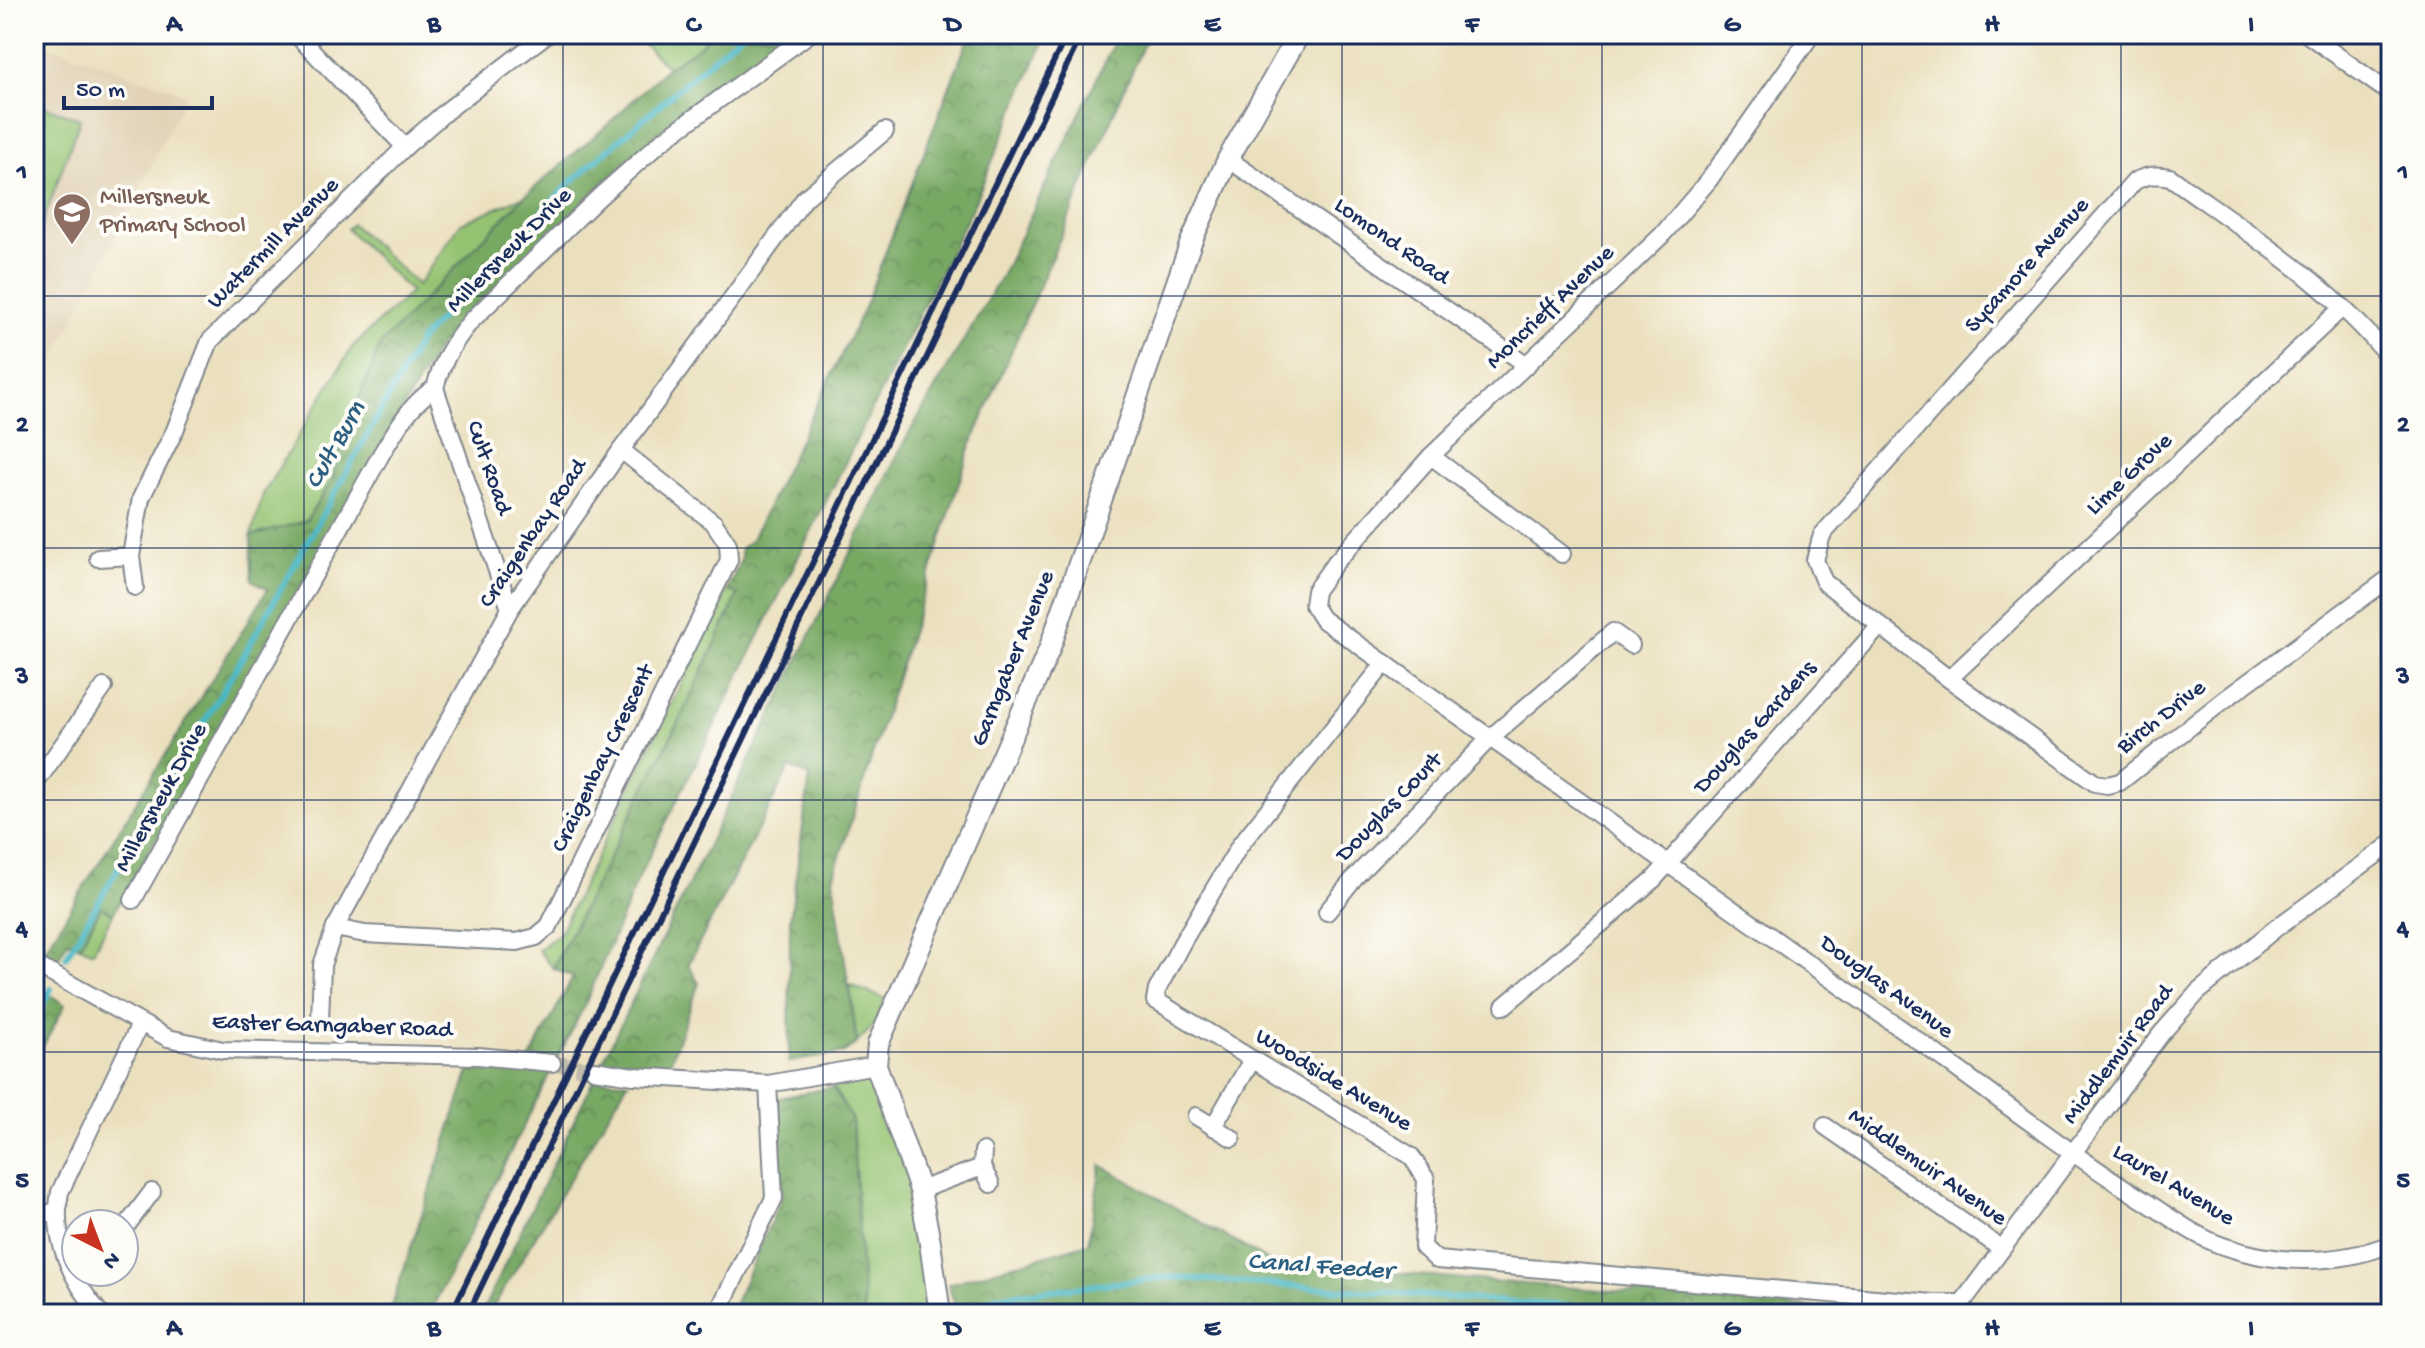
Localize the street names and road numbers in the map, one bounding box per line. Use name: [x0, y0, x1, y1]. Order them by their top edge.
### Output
street label: Watermill Avenue: [202, 171, 347, 316]
street label: Millersneuk Drive: [441, 182, 579, 320]
street label: Lomond Road: [1328, 192, 1456, 294]
street label: Sycamore Avenue: [1959, 192, 2097, 340]
street label: Moncrieff Avenue: [1481, 239, 1622, 377]
street label: Cult Road: [458, 417, 518, 521]
street label: Lime Grove: [2081, 427, 2180, 522]
street label: Craigenbay Road: [473, 452, 596, 614]
street label: Garngaber Avenue: [966, 566, 1063, 751]
street label: Douglas Gardens: [1687, 654, 1824, 802]
street label: Craigenbay Crescent: [546, 658, 663, 858]
street label: Birch Drive: [2111, 674, 2213, 762]
street label: Millersneuk Drive: [109, 718, 215, 878]
street label: Douglas Court: [1329, 746, 1451, 870]
street label: Douglas Avenue: [1812, 929, 1959, 1047]
street label: Middlemuir Road: [2057, 978, 2182, 1131]
street label: Easter Garngaber Road: [211, 1008, 455, 1046]
street label: Woodside Avenue: [1249, 1023, 1417, 1140]
street label: Middlemuir Avenue: [1842, 1102, 2013, 1234]
street label: Laurel Avenue: [2107, 1138, 2240, 1234]

